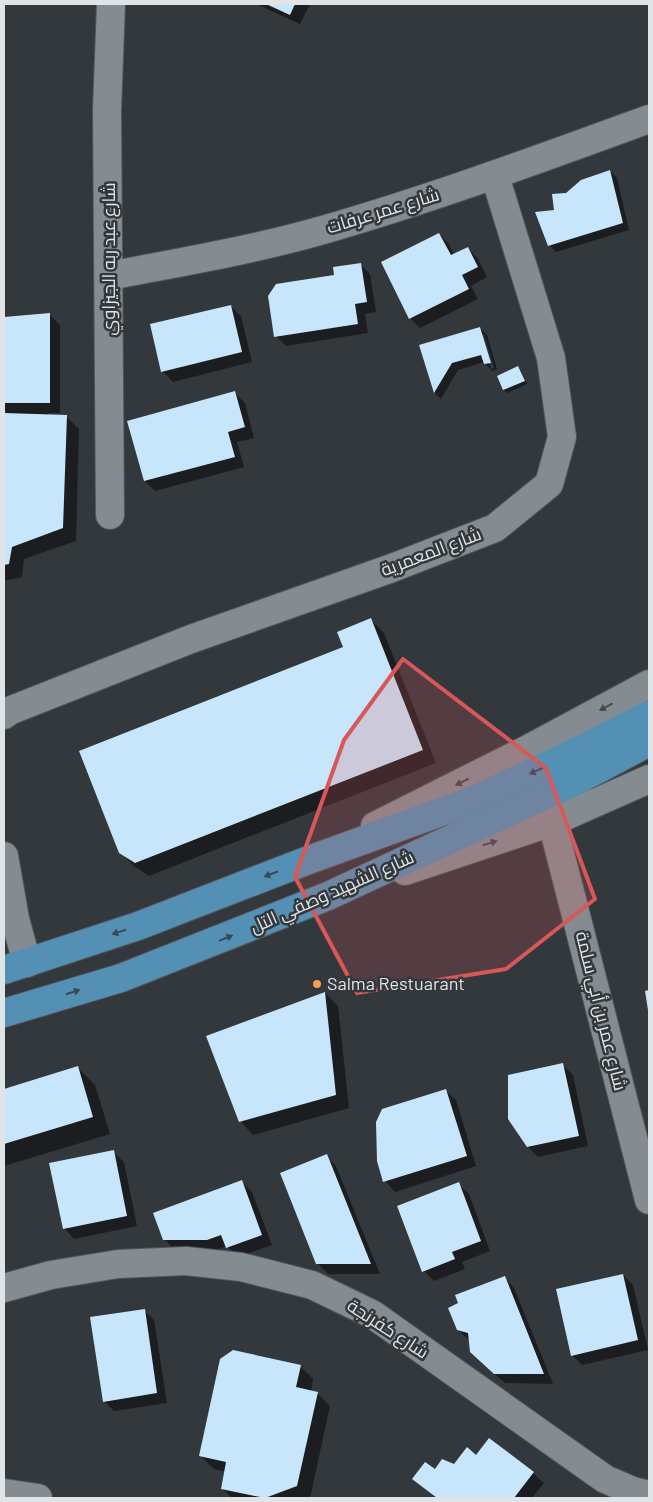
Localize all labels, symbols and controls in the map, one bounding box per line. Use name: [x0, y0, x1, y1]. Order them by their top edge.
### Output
street label: شارع عبد ربه الجيزاوي: [97, 182, 123, 336]
street label: شارع عمر عرفات: [324, 182, 442, 240]
street label: شارع المعمرية: [377, 522, 485, 582]
one-way arrow: [599, 703, 614, 711]
one-way arrow: [529, 767, 543, 775]
one-way arrow: [455, 778, 469, 786]
one-way arrow: [483, 838, 498, 846]
street label: شارع الشهيد وصفي التل: [246, 845, 419, 941]
one-way arrow: [264, 871, 278, 879]
one-way arrow: [112, 929, 127, 937]
street label: شارع عمر بن أبي سلمة: [568, 929, 632, 1094]
one-way arrow: [219, 933, 233, 941]
place label: Salma Restuarant: [327, 972, 465, 994]
marker: Salma Restuarant: [311, 978, 323, 990]
one-way arrow: [65, 988, 80, 996]
street label: شارع كفرنجة: [343, 1294, 433, 1364]

